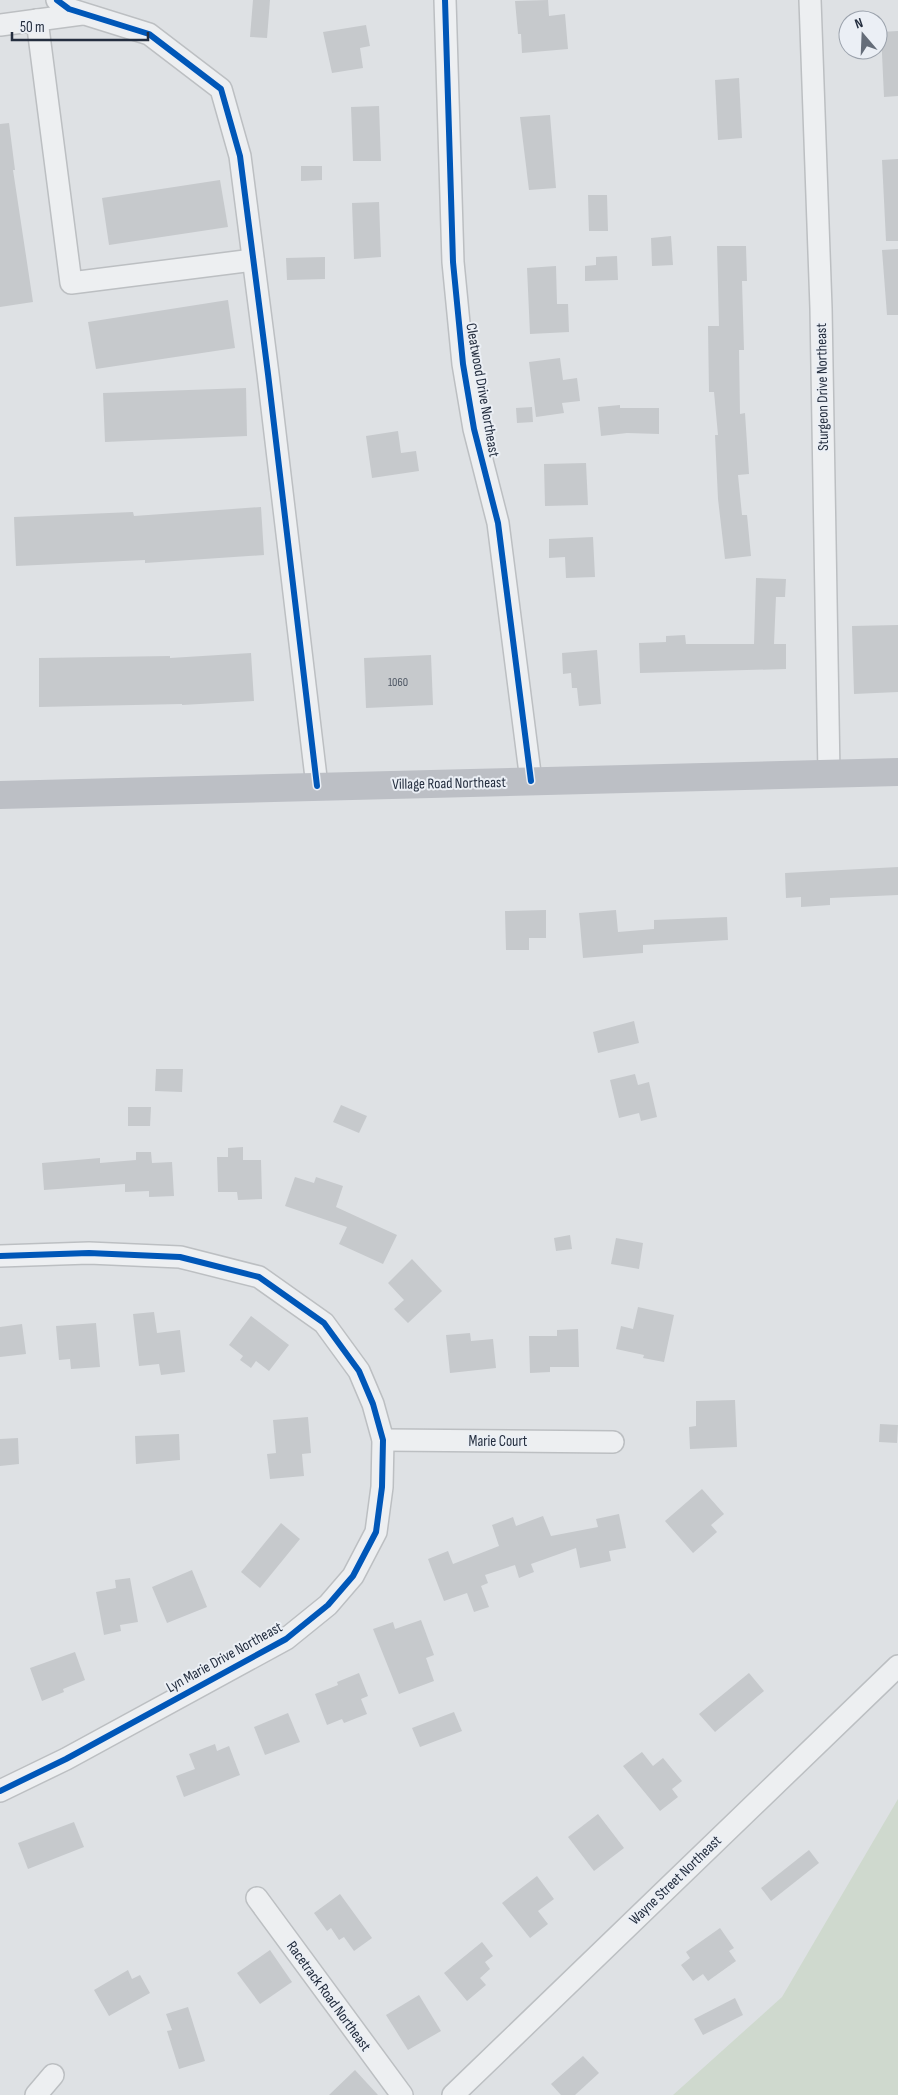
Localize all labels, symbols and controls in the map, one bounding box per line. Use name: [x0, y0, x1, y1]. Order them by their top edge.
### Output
scale bar: [12, 10, 149, 42]
north arrow: [838, 10, 888, 60]
text: N: [853, 14, 865, 32]
text: 50 m: [20, 18, 45, 37]
street label: Cleatwood Drive Northeast: [461, 322, 504, 459]
street label: Sturgeon Drive Northeast: [812, 322, 833, 451]
house number: 1060: [388, 675, 408, 690]
street label: Village Road Northeast: [392, 773, 506, 794]
street label: Marie Court: [469, 1432, 528, 1451]
street label: Lyn Marie Drive Northeast: [163, 1617, 286, 1697]
street label: Wayne Street Northeast: [625, 1831, 726, 1929]
street label: Racetrack Road Northeast: [282, 1938, 375, 2055]

